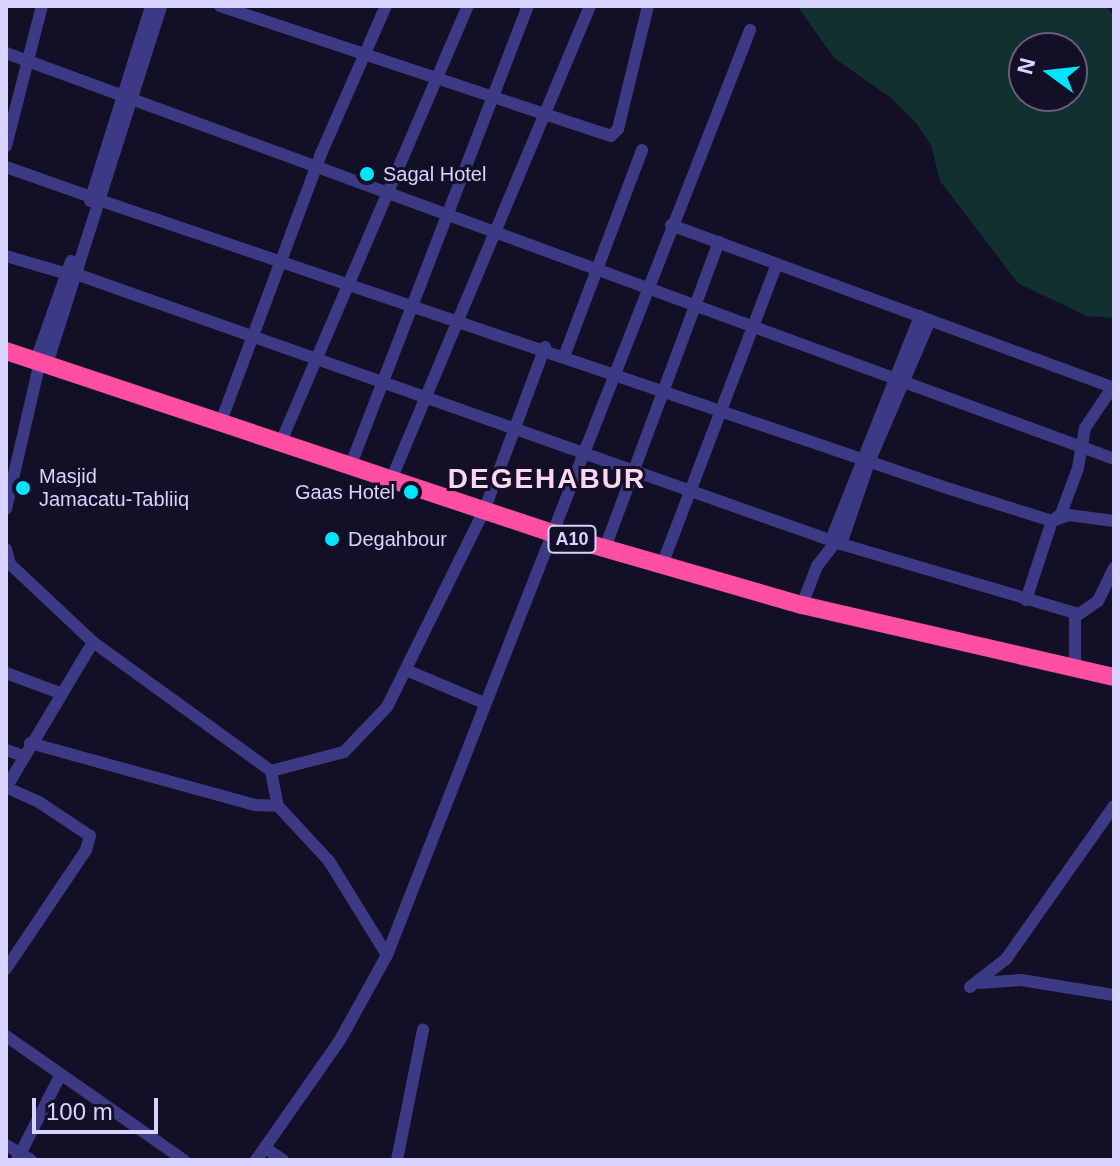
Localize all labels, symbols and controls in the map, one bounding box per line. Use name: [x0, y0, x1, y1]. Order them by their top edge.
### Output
north arrow: [1008, 32, 1088, 112]
text: N: [1012, 55, 1040, 77]
place label: Sagal Hotel: [383, 162, 486, 186]
marker: Sagal Hotel: [358, 165, 376, 183]
district label: DEGEHABUR: [448, 462, 646, 496]
place label: Masjid Jamacatu-Tabliiq: [39, 464, 189, 511]
marker: Masjid Jamacatu-Tabliiq: [14, 479, 32, 497]
place label: Gaas Hotel: [295, 480, 395, 504]
marker: Gaas Hotel: [402, 483, 420, 501]
road number: A10: [546, 525, 598, 553]
place label: Degahbour: [348, 527, 447, 551]
marker: Degahbour: [323, 530, 341, 548]
scale bar: [36, 1082, 162, 1132]
text: 100 m: [46, 1098, 113, 1125]

